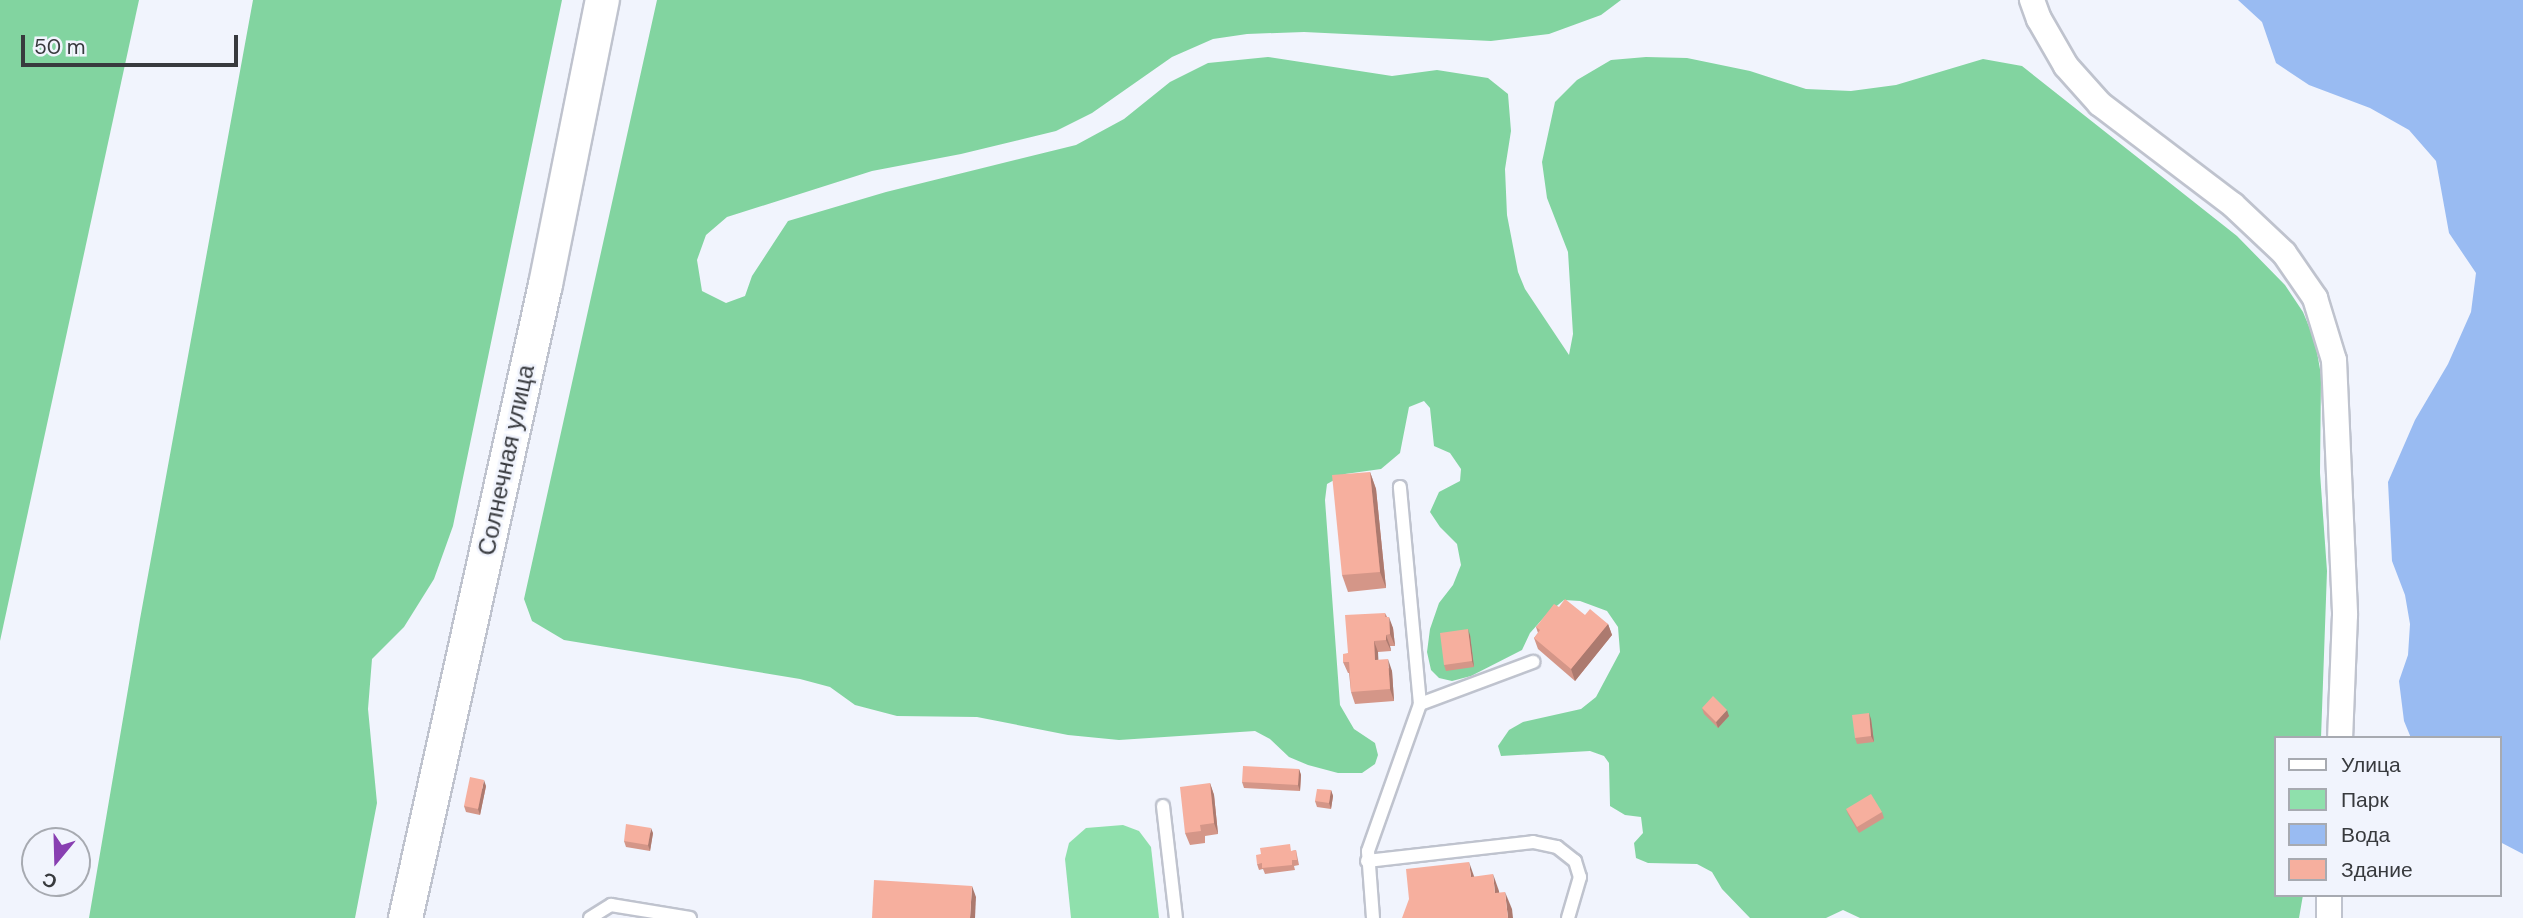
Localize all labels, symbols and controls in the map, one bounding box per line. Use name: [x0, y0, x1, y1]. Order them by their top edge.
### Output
scale bar: [24, 21, 242, 65]
text: 50 m: [34, 33, 85, 61]
street label: Солнечная улица: [472, 362, 540, 558]
legend: [2274, 736, 2502, 897]
text: Улица: [2341, 751, 2401, 779]
text: Парк: [2341, 786, 2389, 814]
text: Вода: [2341, 821, 2390, 849]
north arrow: [21, 827, 91, 897]
text: Здание: [2341, 856, 2413, 884]
text: С: [39, 866, 60, 894]

